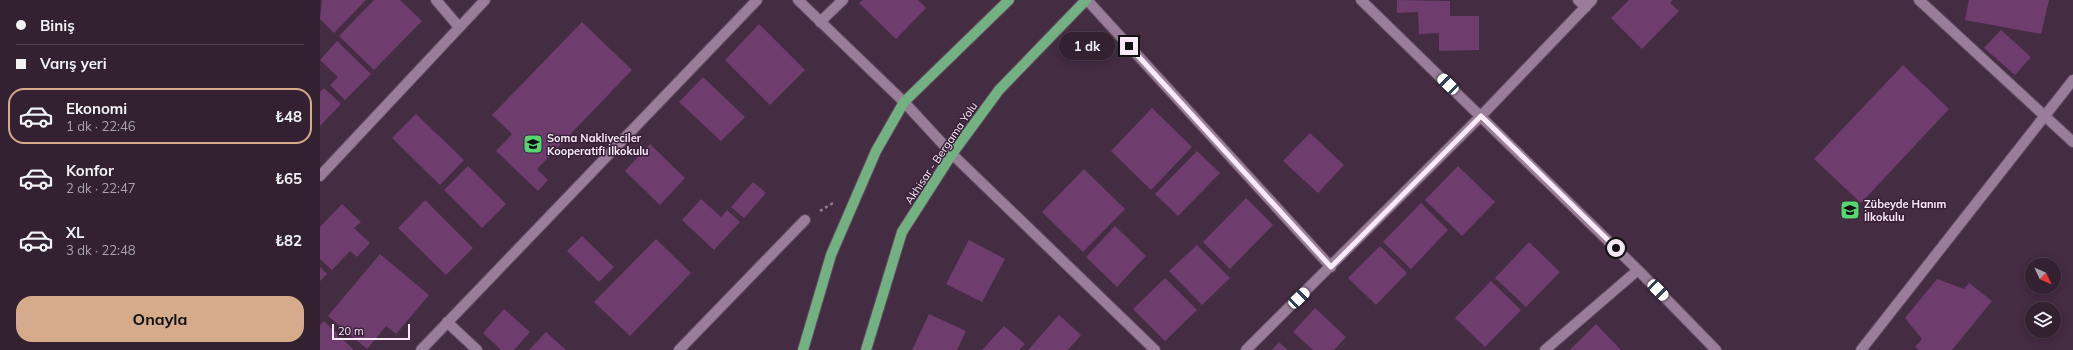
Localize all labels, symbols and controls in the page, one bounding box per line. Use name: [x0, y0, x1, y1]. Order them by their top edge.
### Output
text: Biniş: [40, 16, 75, 35]
callout: 1 dk: [1059, 32, 1115, 60]
route end: [1120, 37, 1138, 55]
text: 1 dk: [1074, 38, 1100, 54]
text: Varış yeri: [40, 54, 107, 73]
car: [1435, 71, 1461, 97]
icon: car: [18, 98, 54, 134]
text: Ekonomi: [66, 99, 127, 118]
street label: Akhisar - Bergama Yolu: [902, 99, 980, 207]
text: ₺48: [275, 107, 302, 126]
text: 1 dk · 22:46: [66, 118, 136, 134]
place label: Soma Nakliyeciler Kooperatifi İlkokulu: [547, 131, 649, 158]
school or university icon: Soma Nakliyeciler Kooperatifi İlkokulu: [522, 133, 544, 155]
icon: car: [18, 160, 54, 196]
text: Konfor: [66, 161, 114, 180]
text: ₺65: [275, 169, 302, 188]
text: 2 dk · 22:47: [66, 180, 136, 196]
place label: Zübeyde Hanım İlkokulu: [1864, 197, 1946, 224]
school or university icon: Zübeyde Hanım İlkokulu: [1839, 199, 1861, 221]
icon: car: [18, 222, 54, 258]
text: XL: [66, 223, 84, 242]
text: ₺82: [275, 231, 302, 250]
route start: [1607, 239, 1625, 257]
text: 3 dk · 22:48: [66, 242, 136, 258]
north arrow: [2025, 258, 2061, 294]
map controls: [2025, 258, 2061, 338]
car: [1645, 277, 1671, 303]
car: [1286, 285, 1312, 311]
button: Onayla: [16, 296, 304, 342]
button: layers: [2025, 302, 2061, 338]
scale bar: [332, 322, 410, 341]
text: 20 m: [338, 324, 364, 338]

